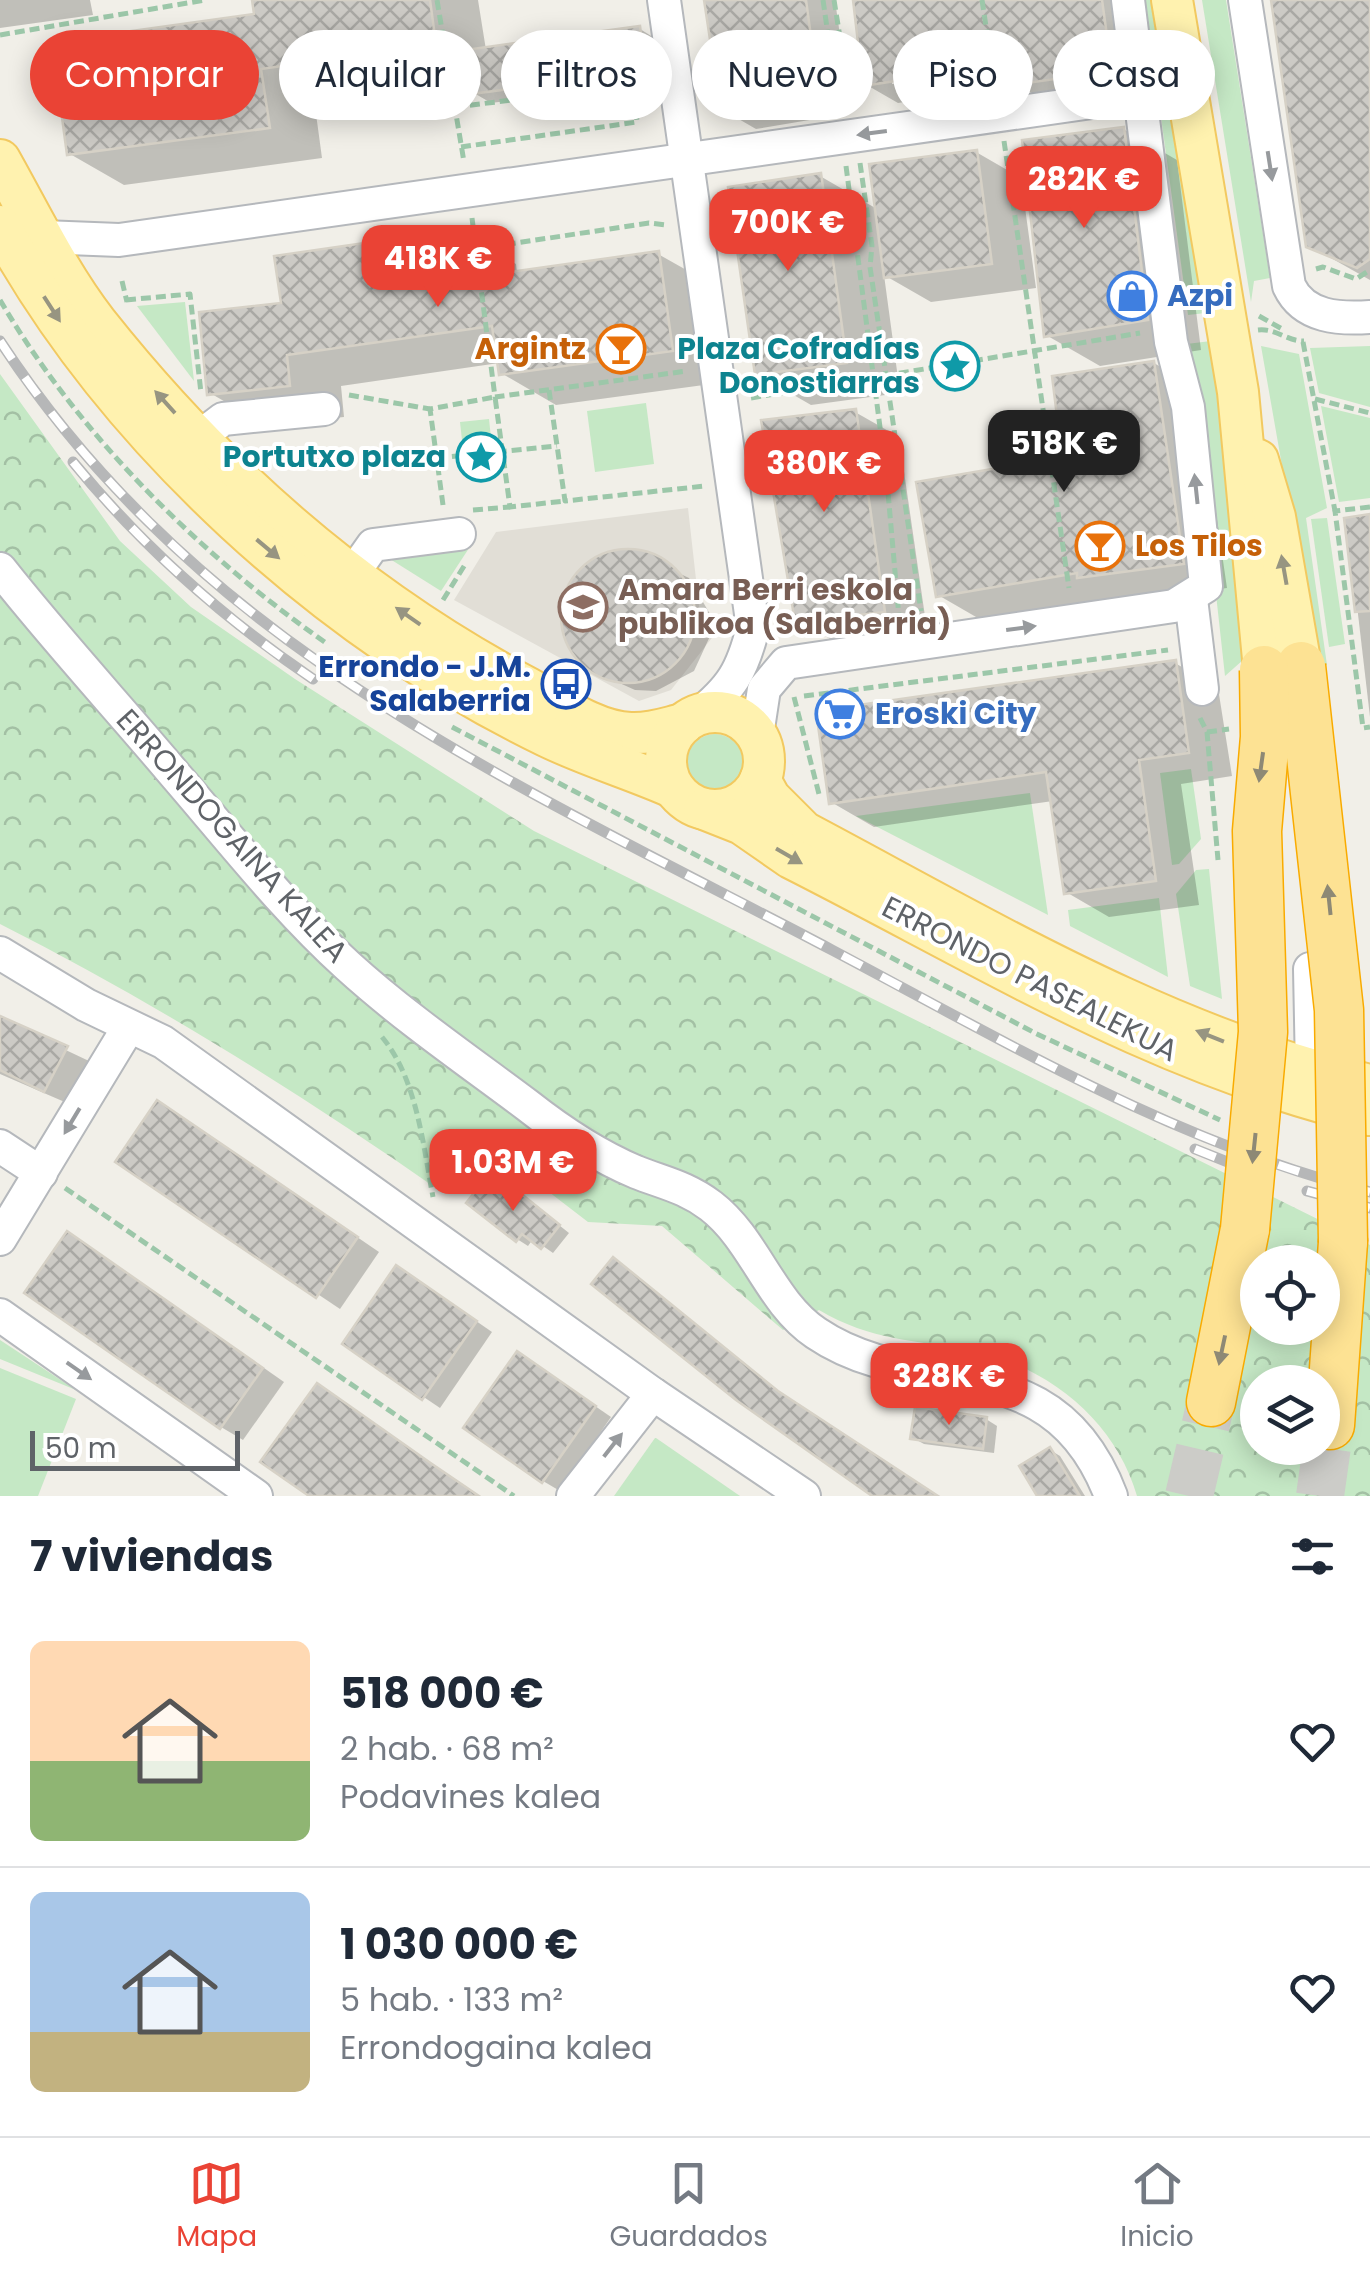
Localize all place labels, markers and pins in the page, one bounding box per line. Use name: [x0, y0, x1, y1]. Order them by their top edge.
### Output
pin: 282K €: [1003, 146, 1165, 231]
pin: 700K €: [707, 189, 869, 274]
pin: 418K €: [357, 225, 519, 310]
shop icon: Azpi: [1106, 270, 1158, 322]
place label: Azpi: [1167, 274, 1233, 317]
bar icon: Argintz: [595, 323, 647, 375]
place label: Argintz: [475, 327, 586, 370]
place label: Plaza Cofradías Donostiarras: [677, 327, 920, 404]
place icon: Plaza Cofradías Donostiarras: [929, 340, 981, 392]
pin: 518K €: [983, 410, 1145, 495]
pin: 380K €: [743, 430, 905, 515]
place icon: Portutxo plaza: [455, 431, 507, 483]
place label: Portutxo plaza: [223, 435, 446, 478]
bar icon: Los Tilos: [1074, 520, 1126, 572]
place label: Los Tilos: [1135, 524, 1263, 567]
place label: Amara Berri eskola publikoa (Salaberria): [618, 568, 951, 645]
school or university icon: Amara Berri eskola publikoa (Salaberria): [557, 581, 609, 633]
place label: Errondo - J.M. Salaberria: [318, 645, 531, 722]
bus stop icon: Errondo - J.M. Salaberria: [540, 658, 592, 710]
supermarket icon: Eroski City: [814, 688, 866, 740]
place label: Eroski City: [875, 692, 1037, 735]
pin: 1.03M €: [421, 1129, 605, 1214]
pin: 328K €: [868, 1343, 1030, 1428]

